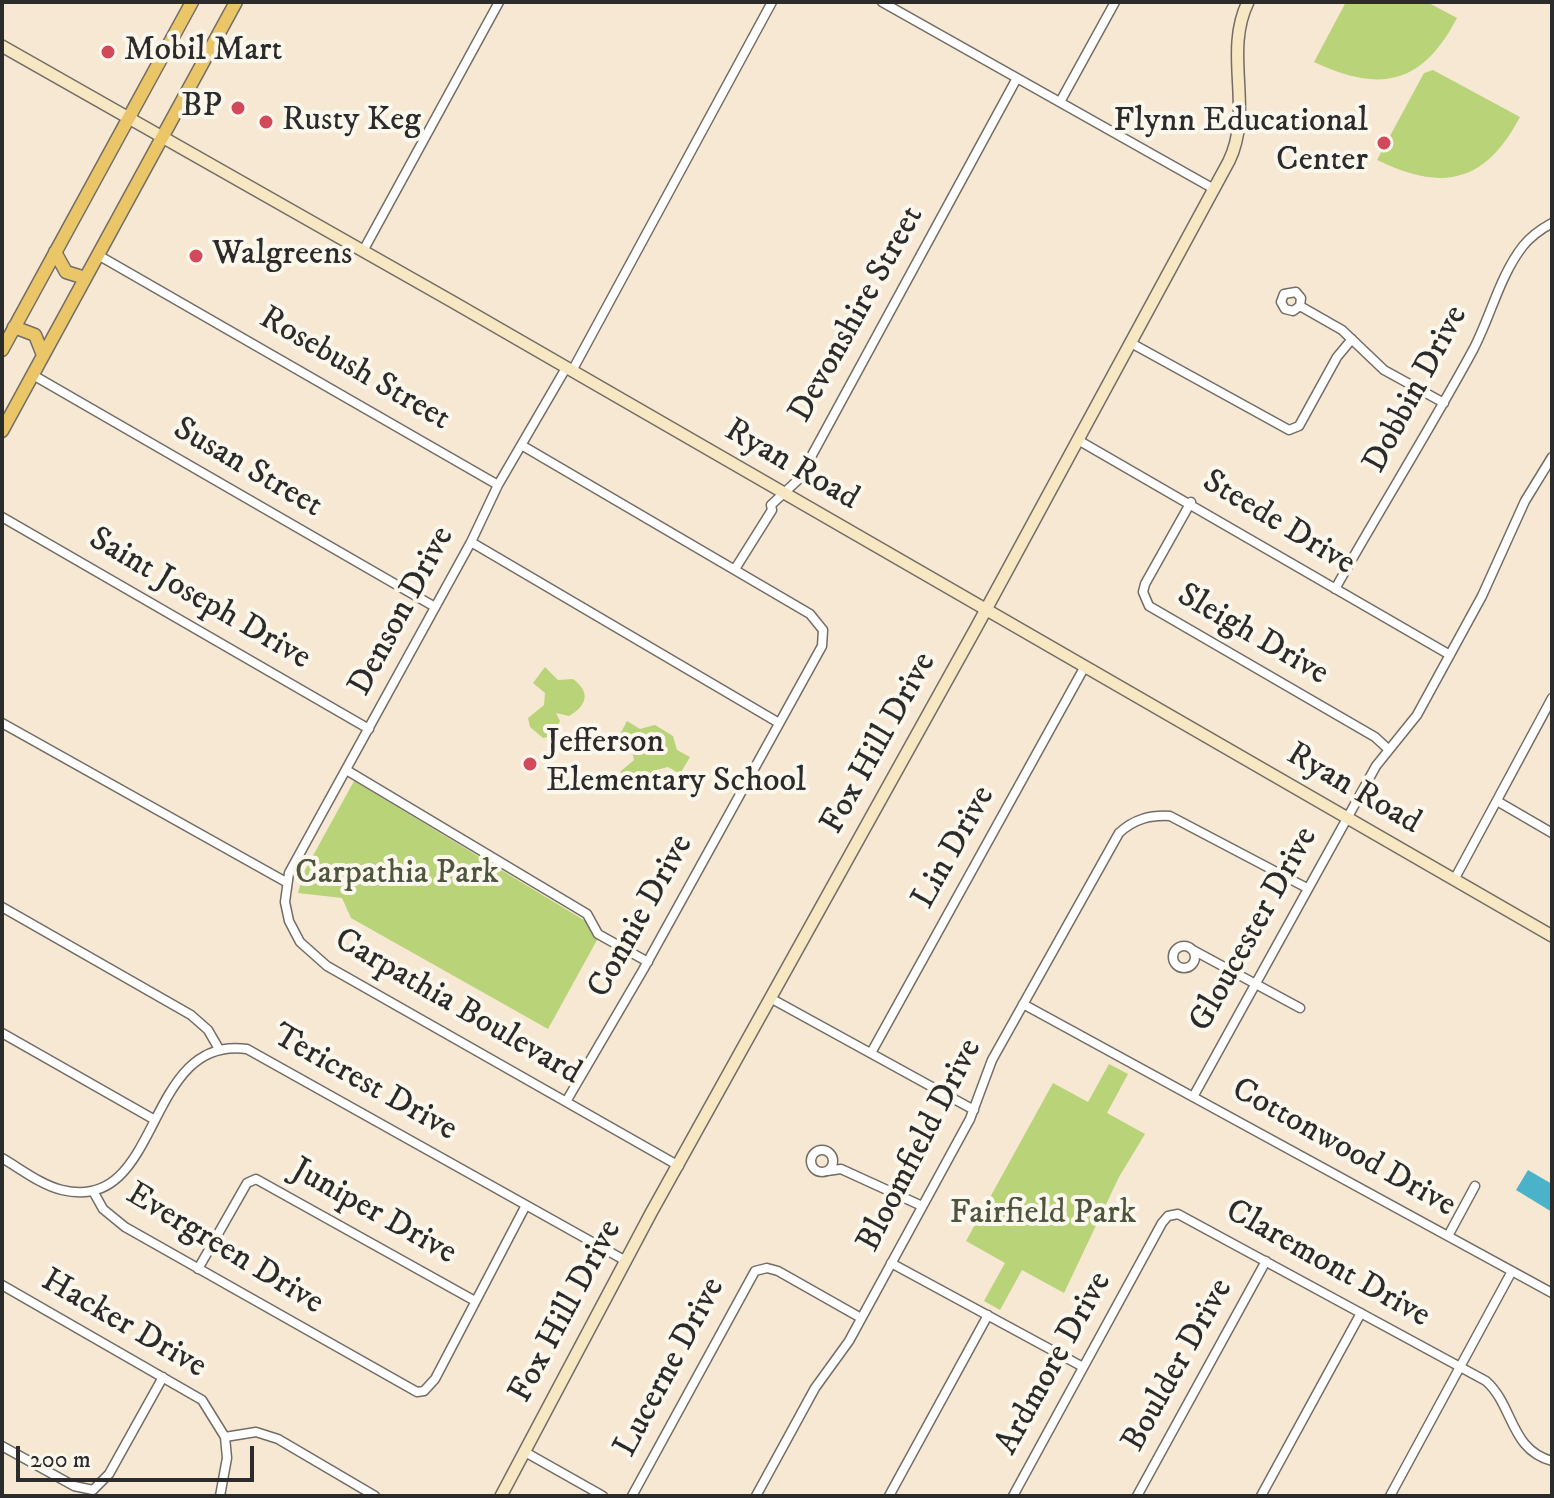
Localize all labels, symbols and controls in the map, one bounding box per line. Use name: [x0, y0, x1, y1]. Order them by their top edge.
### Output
place label: Mobil Mart: [124, 32, 282, 72]
marker: Mobil Mart: [99, 43, 117, 61]
place label: BP: [181, 88, 222, 128]
marker: BP: [229, 99, 247, 117]
place label: Rusty Keg: [282, 102, 421, 142]
place label: Flynn Educational Center: [1113, 103, 1368, 182]
marker: Rusty Keg: [257, 113, 275, 131]
marker: Flynn Educational Center: [1375, 134, 1393, 152]
street label: Devonshire Street: [782, 200, 934, 430]
place label: Walgreens: [212, 236, 352, 276]
marker: Walgreens: [187, 247, 205, 265]
street label: Rosebush Street: [251, 299, 457, 441]
street label: Dobbin Drive: [1356, 300, 1478, 480]
street label: Susan Street: [165, 410, 329, 528]
street label: Ryan Road: [717, 411, 865, 521]
street label: Steede Drive: [1194, 463, 1362, 585]
street label: Saint Joseph Drive: [81, 520, 317, 680]
street label: Denson Drive: [341, 520, 465, 704]
street label: Sleigh Drive: [1169, 576, 1335, 696]
street label: Fox Hill Drive: [813, 646, 947, 842]
place label: Jefferson Elementary School: [546, 724, 806, 804]
street label: Ryan Road: [1279, 735, 1427, 845]
marker: Jefferson Elementary School: [521, 755, 539, 773]
street label: Lin Drive: [905, 779, 1005, 917]
street label: Gloucester Drive: [1182, 821, 1328, 1039]
street label: Connie Drive: [580, 828, 704, 1006]
park label: Carpathia Park: [295, 855, 499, 895]
street label: Carpathia Boulevard: [326, 921, 588, 1095]
street label: Tericrest Drive: [265, 1017, 463, 1151]
street label: Bloomfield Drive: [850, 1033, 992, 1259]
street label: Cottonwood Drive: [1224, 1071, 1462, 1227]
street label: Juniper Drive: [283, 1151, 463, 1275]
street label: Evergreen Drive: [118, 1175, 330, 1325]
street label: Claremont Drive: [1218, 1192, 1436, 1338]
park label: Fairfield Park: [950, 1195, 1136, 1235]
street label: Fox Hill Drive: [502, 1214, 632, 1410]
street label: Hacker Drive: [33, 1261, 213, 1389]
street label: Ardmore Drive: [988, 1265, 1122, 1463]
street label: Lucerne Drive: [607, 1271, 735, 1465]
street label: Boulder Drive: [1115, 1272, 1243, 1460]
scale bar: [20, 1430, 258, 1480]
text: 200 m: [30, 1445, 91, 1475]

